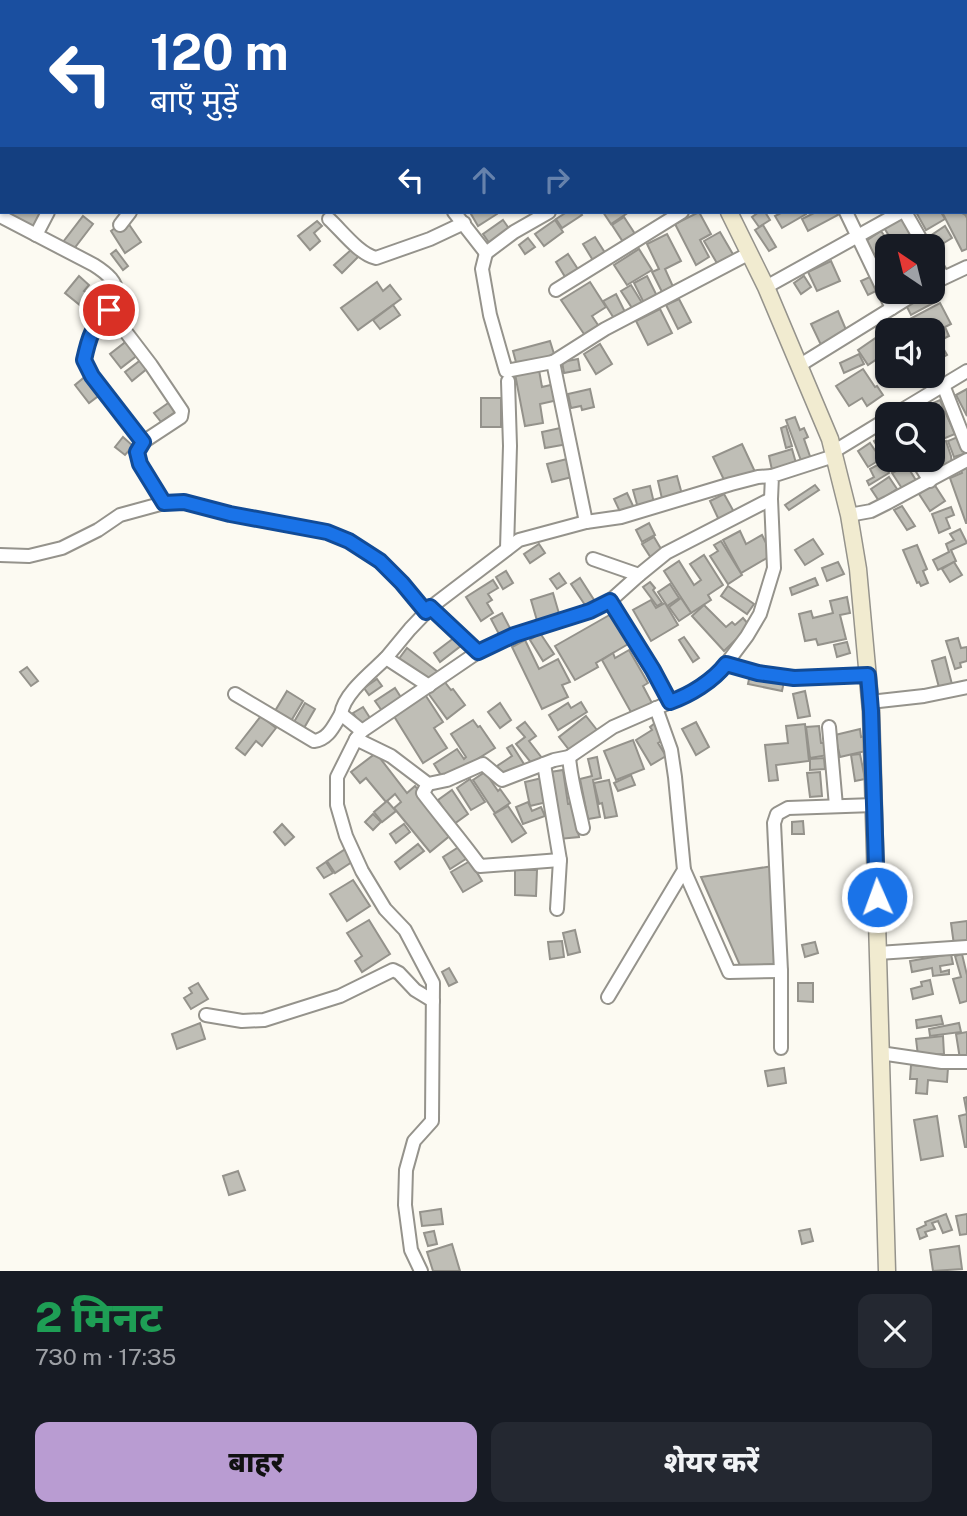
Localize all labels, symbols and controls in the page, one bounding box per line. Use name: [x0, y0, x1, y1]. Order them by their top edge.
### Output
text: 120 m: [150, 23, 289, 81]
icon: left: [35, 28, 126, 119]
text: बाएँ मुड़ें: [150, 82, 238, 119]
icon: left: [392, 161, 430, 199]
icon: ahead: [465, 161, 503, 199]
icon: right: [538, 161, 576, 199]
north arrow: [875, 234, 945, 304]
map controls: [875, 234, 945, 472]
pin: [79, 280, 139, 340]
icon: arrive: [90, 291, 128, 329]
button: sound: [875, 318, 945, 388]
button: search: [875, 402, 945, 472]
position arrow: [840, 860, 914, 934]
text: 2 मिनट: [35, 1292, 162, 1341]
button: close: [858, 1294, 932, 1368]
text: 730 m · 17:35: [35, 1343, 176, 1370]
button: बाहर: [35, 1422, 477, 1502]
button: शेयर करें: [491, 1422, 932, 1502]

